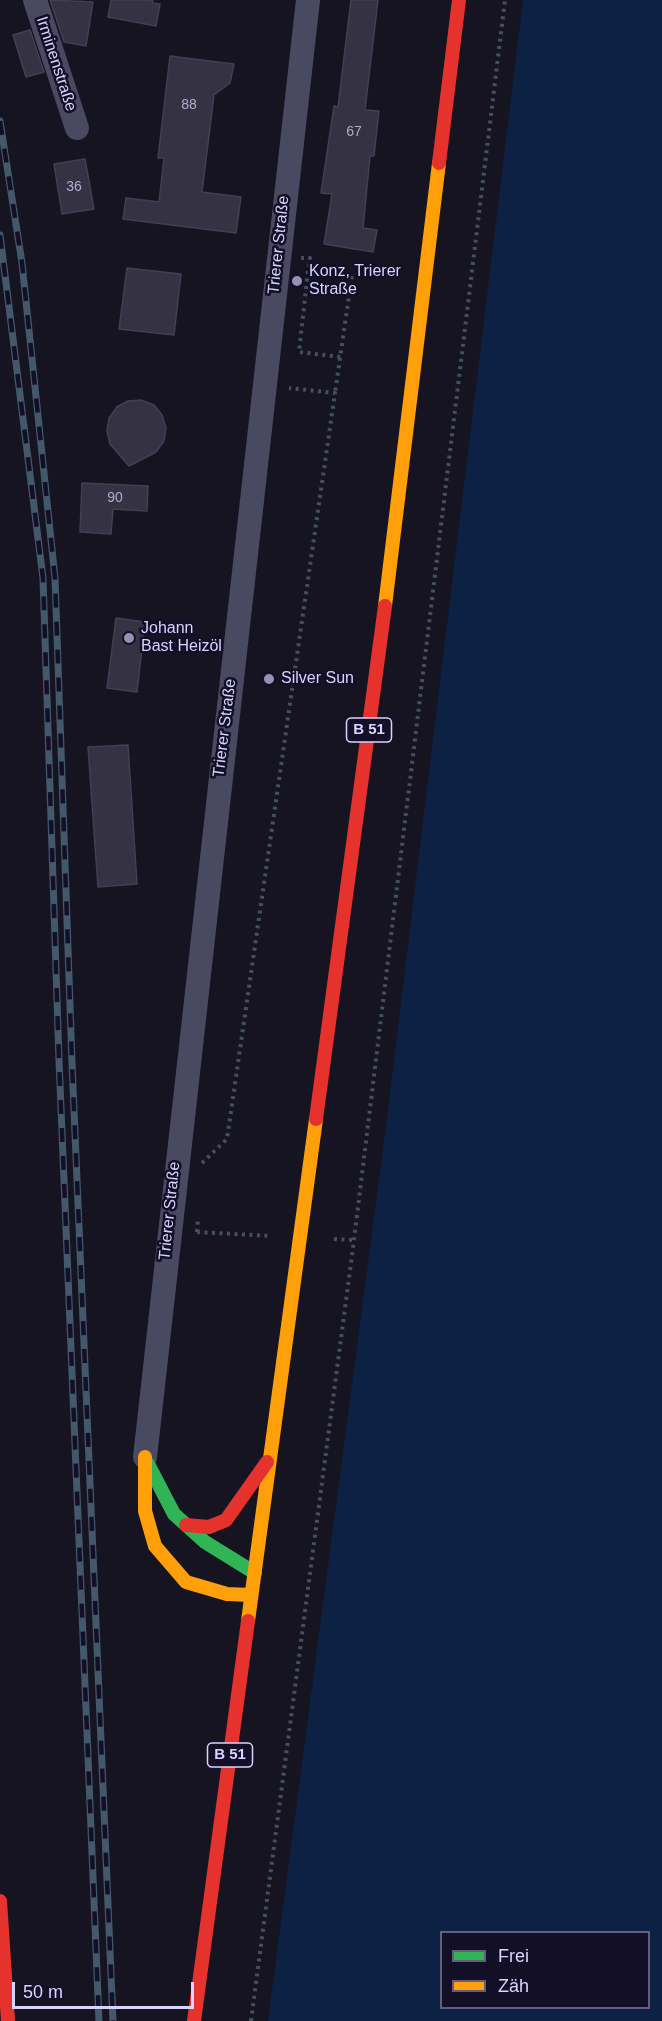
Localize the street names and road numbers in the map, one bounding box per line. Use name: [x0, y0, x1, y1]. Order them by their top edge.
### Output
street label: Irminenstraße: [32, 14, 80, 114]
street label: Trierer Straße: [264, 195, 294, 295]
street label: Trierer Straße: [209, 678, 241, 778]
road number: B 51: [346, 718, 392, 742]
street label: Trierer Straße: [155, 1161, 185, 1261]
road number: B 51: [208, 1743, 252, 1767]

